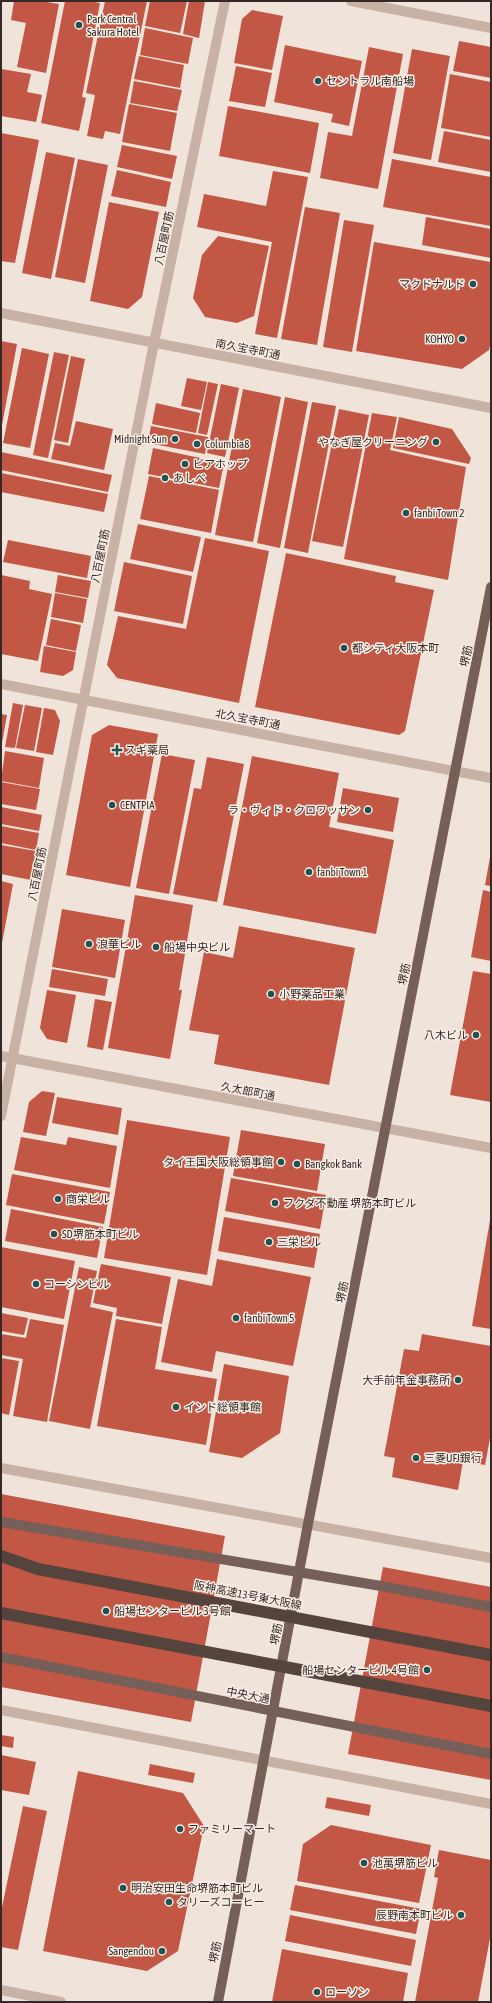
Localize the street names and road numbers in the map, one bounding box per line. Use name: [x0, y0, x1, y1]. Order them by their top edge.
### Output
street label: 八百屋町筋: [152, 210, 176, 266]
street label: 南久宝寺町通: [214, 337, 282, 361]
street label: 八百屋町筋: [89, 528, 111, 584]
street label: 堺筋: [458, 644, 474, 668]
street label: 北久宝寺町通: [214, 707, 282, 731]
street label: 八百屋町筋: [26, 846, 48, 902]
street label: 堺筋: [396, 962, 412, 986]
street label: 久太郎町通: [220, 1080, 276, 1102]
street label: 堺筋: [334, 1280, 350, 1304]
street label: 阪神高速13号東大阪線: [193, 1579, 303, 1611]
street label: 堺筋: [268, 1622, 284, 1646]
street label: 中央大通: [225, 1685, 271, 1705]
street label: 堺筋: [207, 1940, 223, 1964]

